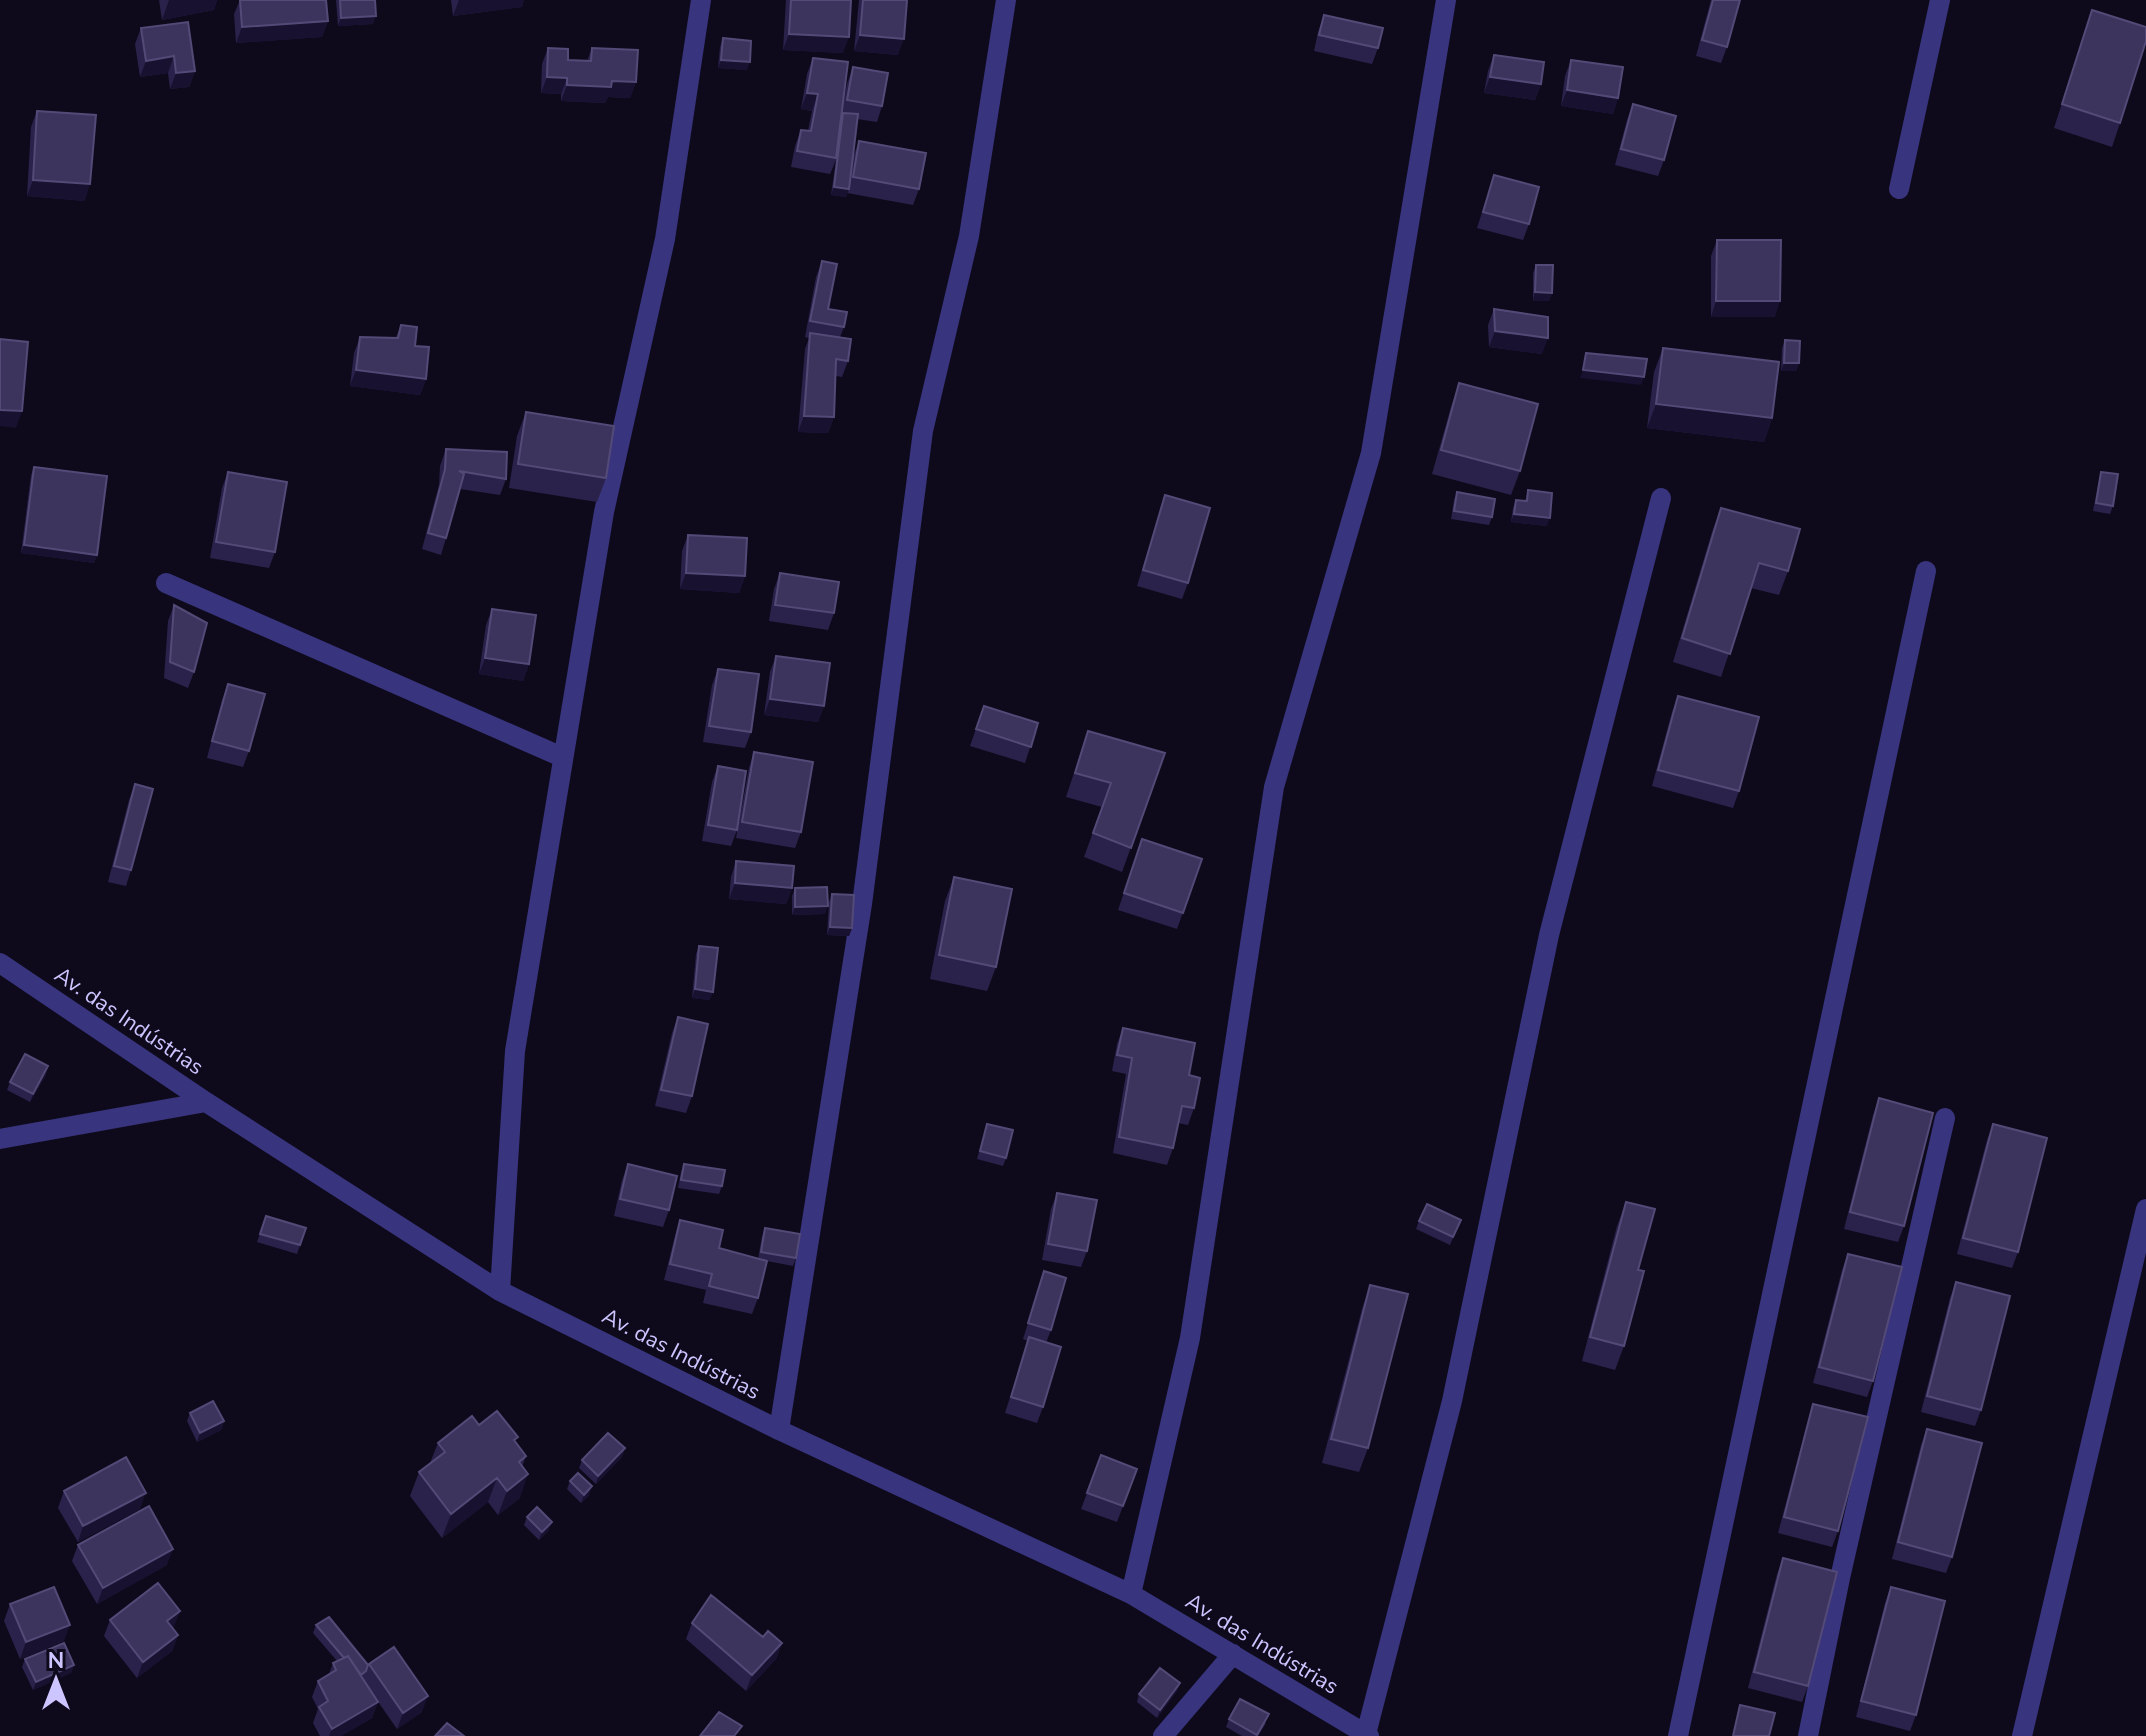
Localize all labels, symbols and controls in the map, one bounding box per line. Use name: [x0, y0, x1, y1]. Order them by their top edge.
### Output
street label: Av. das Indústrias: [49, 960, 209, 1082]
street label: Av. das Indústrias: [597, 1301, 765, 1407]
street label: Av. das Indústrias: [1180, 1586, 1344, 1702]
north arrow: [16, 1640, 96, 1720]
text: N: [48, 1646, 64, 1676]

